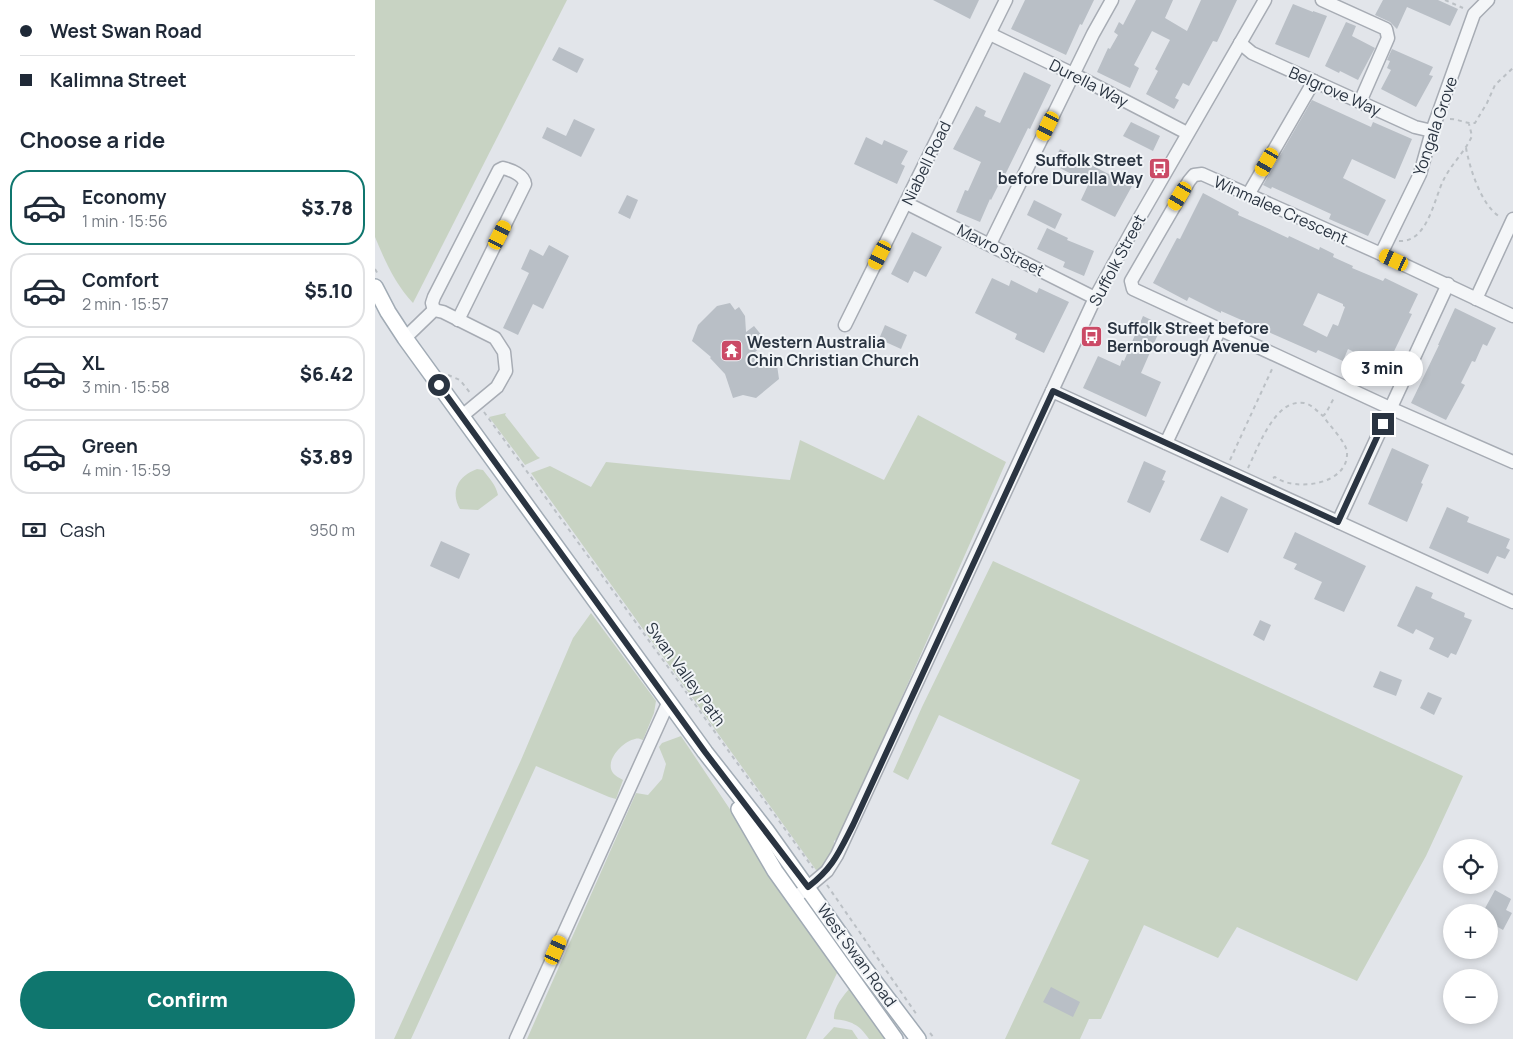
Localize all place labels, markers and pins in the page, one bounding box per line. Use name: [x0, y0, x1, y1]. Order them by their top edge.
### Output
place label: Suffolk Street before Durella Way: [998, 149, 1143, 189]
bus stop icon: Suffolk Street before Durella Way: [1147, 157, 1171, 181]
place label: Suffolk Street before Bernborough Avenue: [1107, 317, 1270, 357]
bus stop icon: Suffolk Street before Bernborough Avenue: [1079, 325, 1103, 349]
place label: Western Australia Chin Christian Church: [747, 331, 919, 371]
temple icon: Western Australia Chin Christian Church: [719, 339, 743, 363]

